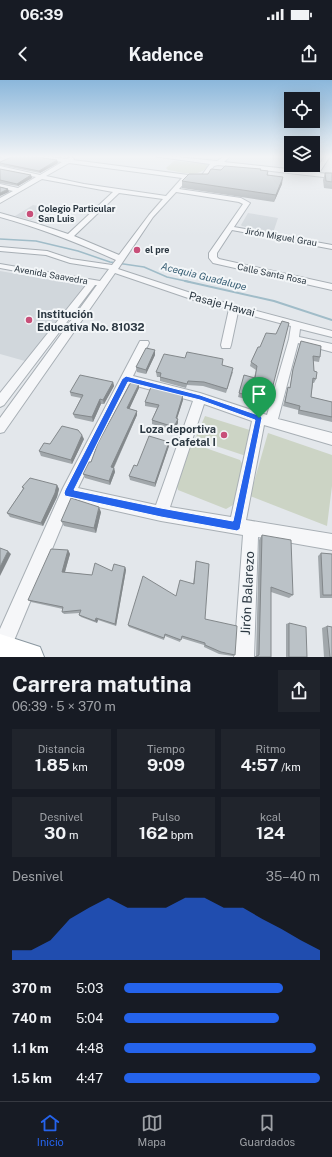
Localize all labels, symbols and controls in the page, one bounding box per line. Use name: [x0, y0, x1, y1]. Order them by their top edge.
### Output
text: 06:39: [20, 6, 63, 23]
icon: back: [12, 43, 34, 65]
icon: share: [298, 43, 320, 65]
text: Kadence: [128, 44, 204, 65]
map controls: [284, 92, 320, 172]
button: locate: [284, 92, 320, 128]
button: layers: [284, 136, 320, 172]
place label: Colegio Particular San Luis: [38, 203, 116, 224]
marker: Colegio Particular San Luis: [25, 209, 35, 219]
street label: Jirón Miguel Grau: [244, 225, 318, 248]
place label: el pre: [145, 244, 170, 255]
marker: el pre: [132, 245, 142, 255]
water label: Acequia Guadalupe: [160, 260, 249, 293]
street label: Calle Santa Rosa: [236, 261, 308, 286]
street label: Avenida Saavedra: [13, 263, 89, 286]
street label: Pasaje Hawai: [188, 289, 256, 319]
place label: Institución Educativa No. 81032: [37, 308, 145, 333]
marker: Institución Educativa No. 81032: [24, 315, 34, 325]
pin: [242, 377, 276, 418]
icon: arrive: [248, 383, 270, 405]
place label: Loza deportiva - Cafetal I: [140, 423, 216, 448]
marker: Loza deportiva - Cafetal I: [219, 430, 229, 440]
street label: Jirón Balarezo: [238, 551, 257, 635]
button: share: [278, 670, 320, 712]
text: Carrera matutina: [12, 671, 191, 697]
text: 06:39 · 5 × 370 m: [12, 699, 116, 714]
text: Distancia: [38, 743, 85, 755]
text: Tiempo: [147, 743, 185, 755]
text: Ritmo: [256, 743, 286, 755]
text: 1.85: [35, 755, 70, 775]
text: 9:09: [147, 755, 185, 775]
text: 4:57: [241, 755, 278, 775]
text: km: [70, 761, 88, 773]
text: /km: [278, 761, 301, 773]
text: Desnivel: [40, 811, 83, 823]
text: Pulso: [152, 811, 180, 823]
text: kcal: [260, 811, 281, 823]
text: 30: [44, 823, 66, 843]
text: 162: [139, 823, 168, 843]
text: 124: [256, 823, 285, 843]
text: m: [66, 829, 79, 841]
text: bpm: [168, 829, 193, 841]
text: Desnivel: [12, 869, 63, 884]
text: 35–40 m: [266, 869, 320, 884]
text: 370 m: [12, 981, 51, 996]
text: 5:03: [76, 981, 103, 996]
text: 740 m: [12, 1011, 51, 1026]
text: 5:04: [76, 1011, 103, 1026]
text: 1.1 km: [12, 1041, 49, 1056]
text: 4:48: [76, 1041, 104, 1056]
text: 1.5 km: [12, 1071, 52, 1086]
text: 4:47: [76, 1071, 103, 1086]
tab: Inicio: [37, 1112, 64, 1148]
tab: Mapa: [137, 1112, 166, 1148]
tab: Guardados: [239, 1112, 295, 1148]

